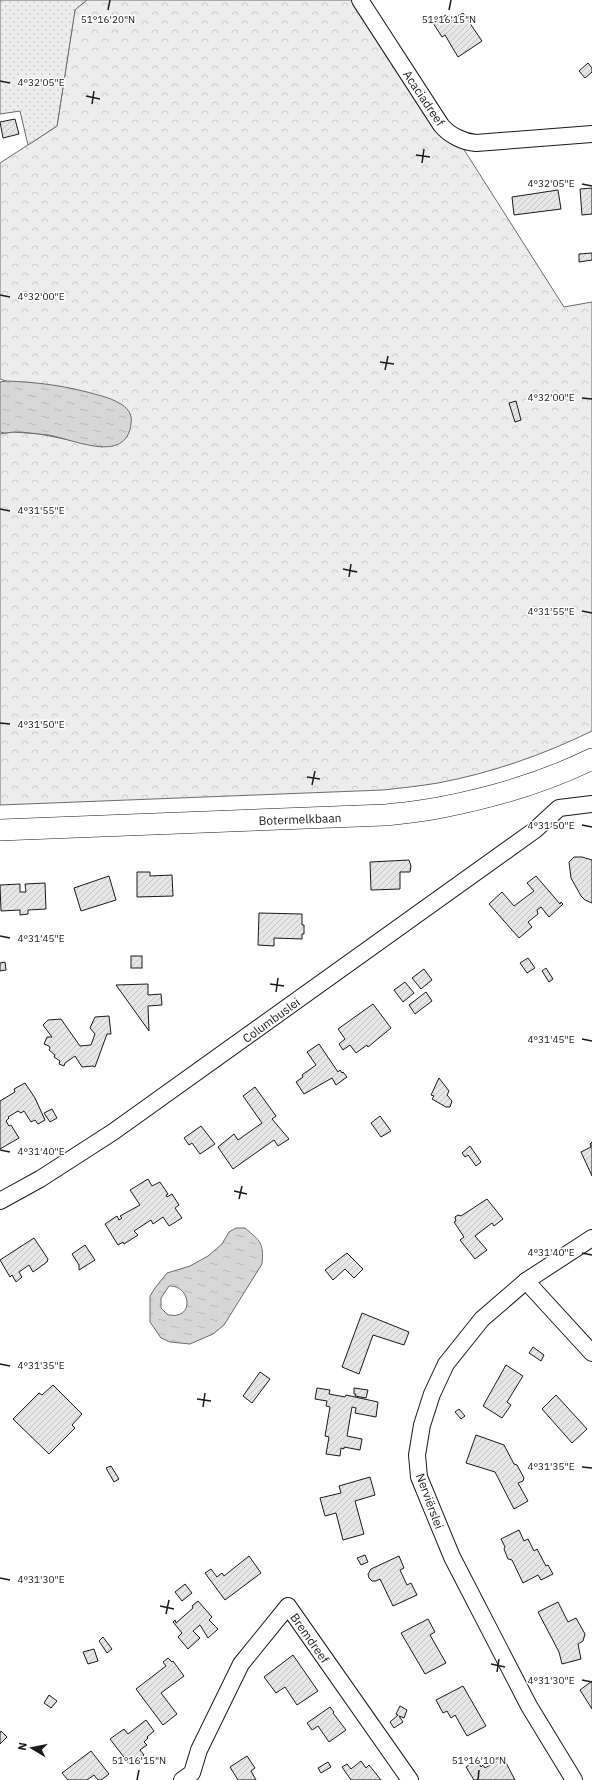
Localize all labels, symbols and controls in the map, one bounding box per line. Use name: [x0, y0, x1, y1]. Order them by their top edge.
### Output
text: 51°16'20"N: [81, 13, 135, 26]
text: 51°16'15"N: [422, 13, 476, 26]
street label: Acaciadreef: [400, 67, 448, 129]
text: 4°32'05"E: [17, 76, 65, 89]
text: 4°32'05"E: [527, 177, 575, 190]
text: 4°32'00"E: [17, 290, 65, 303]
text: 4°32'00"E: [527, 391, 575, 404]
text: 4°31'55"E: [17, 504, 65, 517]
text: 4°31'55"E: [527, 605, 575, 618]
text: 4°31'50"E: [17, 718, 65, 731]
street label: Botermelkbaan: [258, 810, 342, 828]
text: 4°31'50"E: [527, 819, 575, 832]
text: 4°31'45"E: [17, 932, 65, 945]
street label: Columbuslei: [239, 994, 303, 1046]
text: 4°31'45"E: [527, 1033, 575, 1046]
text: 4°31'40"E: [17, 1145, 65, 1158]
text: 4°31'40"E: [527, 1246, 575, 1259]
text: 4°31'35"E: [17, 1359, 65, 1372]
text: 4°31'35"E: [527, 1460, 575, 1473]
street label: Nerviërslei: [413, 1471, 447, 1531]
text: 4°31'30"E: [17, 1573, 65, 1586]
street label: Bremdreef: [287, 1610, 333, 1666]
text: 4°31'30"E: [527, 1674, 575, 1687]
north arrow: [12, 1728, 52, 1768]
text: N: [15, 1741, 30, 1751]
text: 51°16'15"N: [112, 1754, 166, 1767]
text: 51°16'10"N: [452, 1754, 506, 1767]

